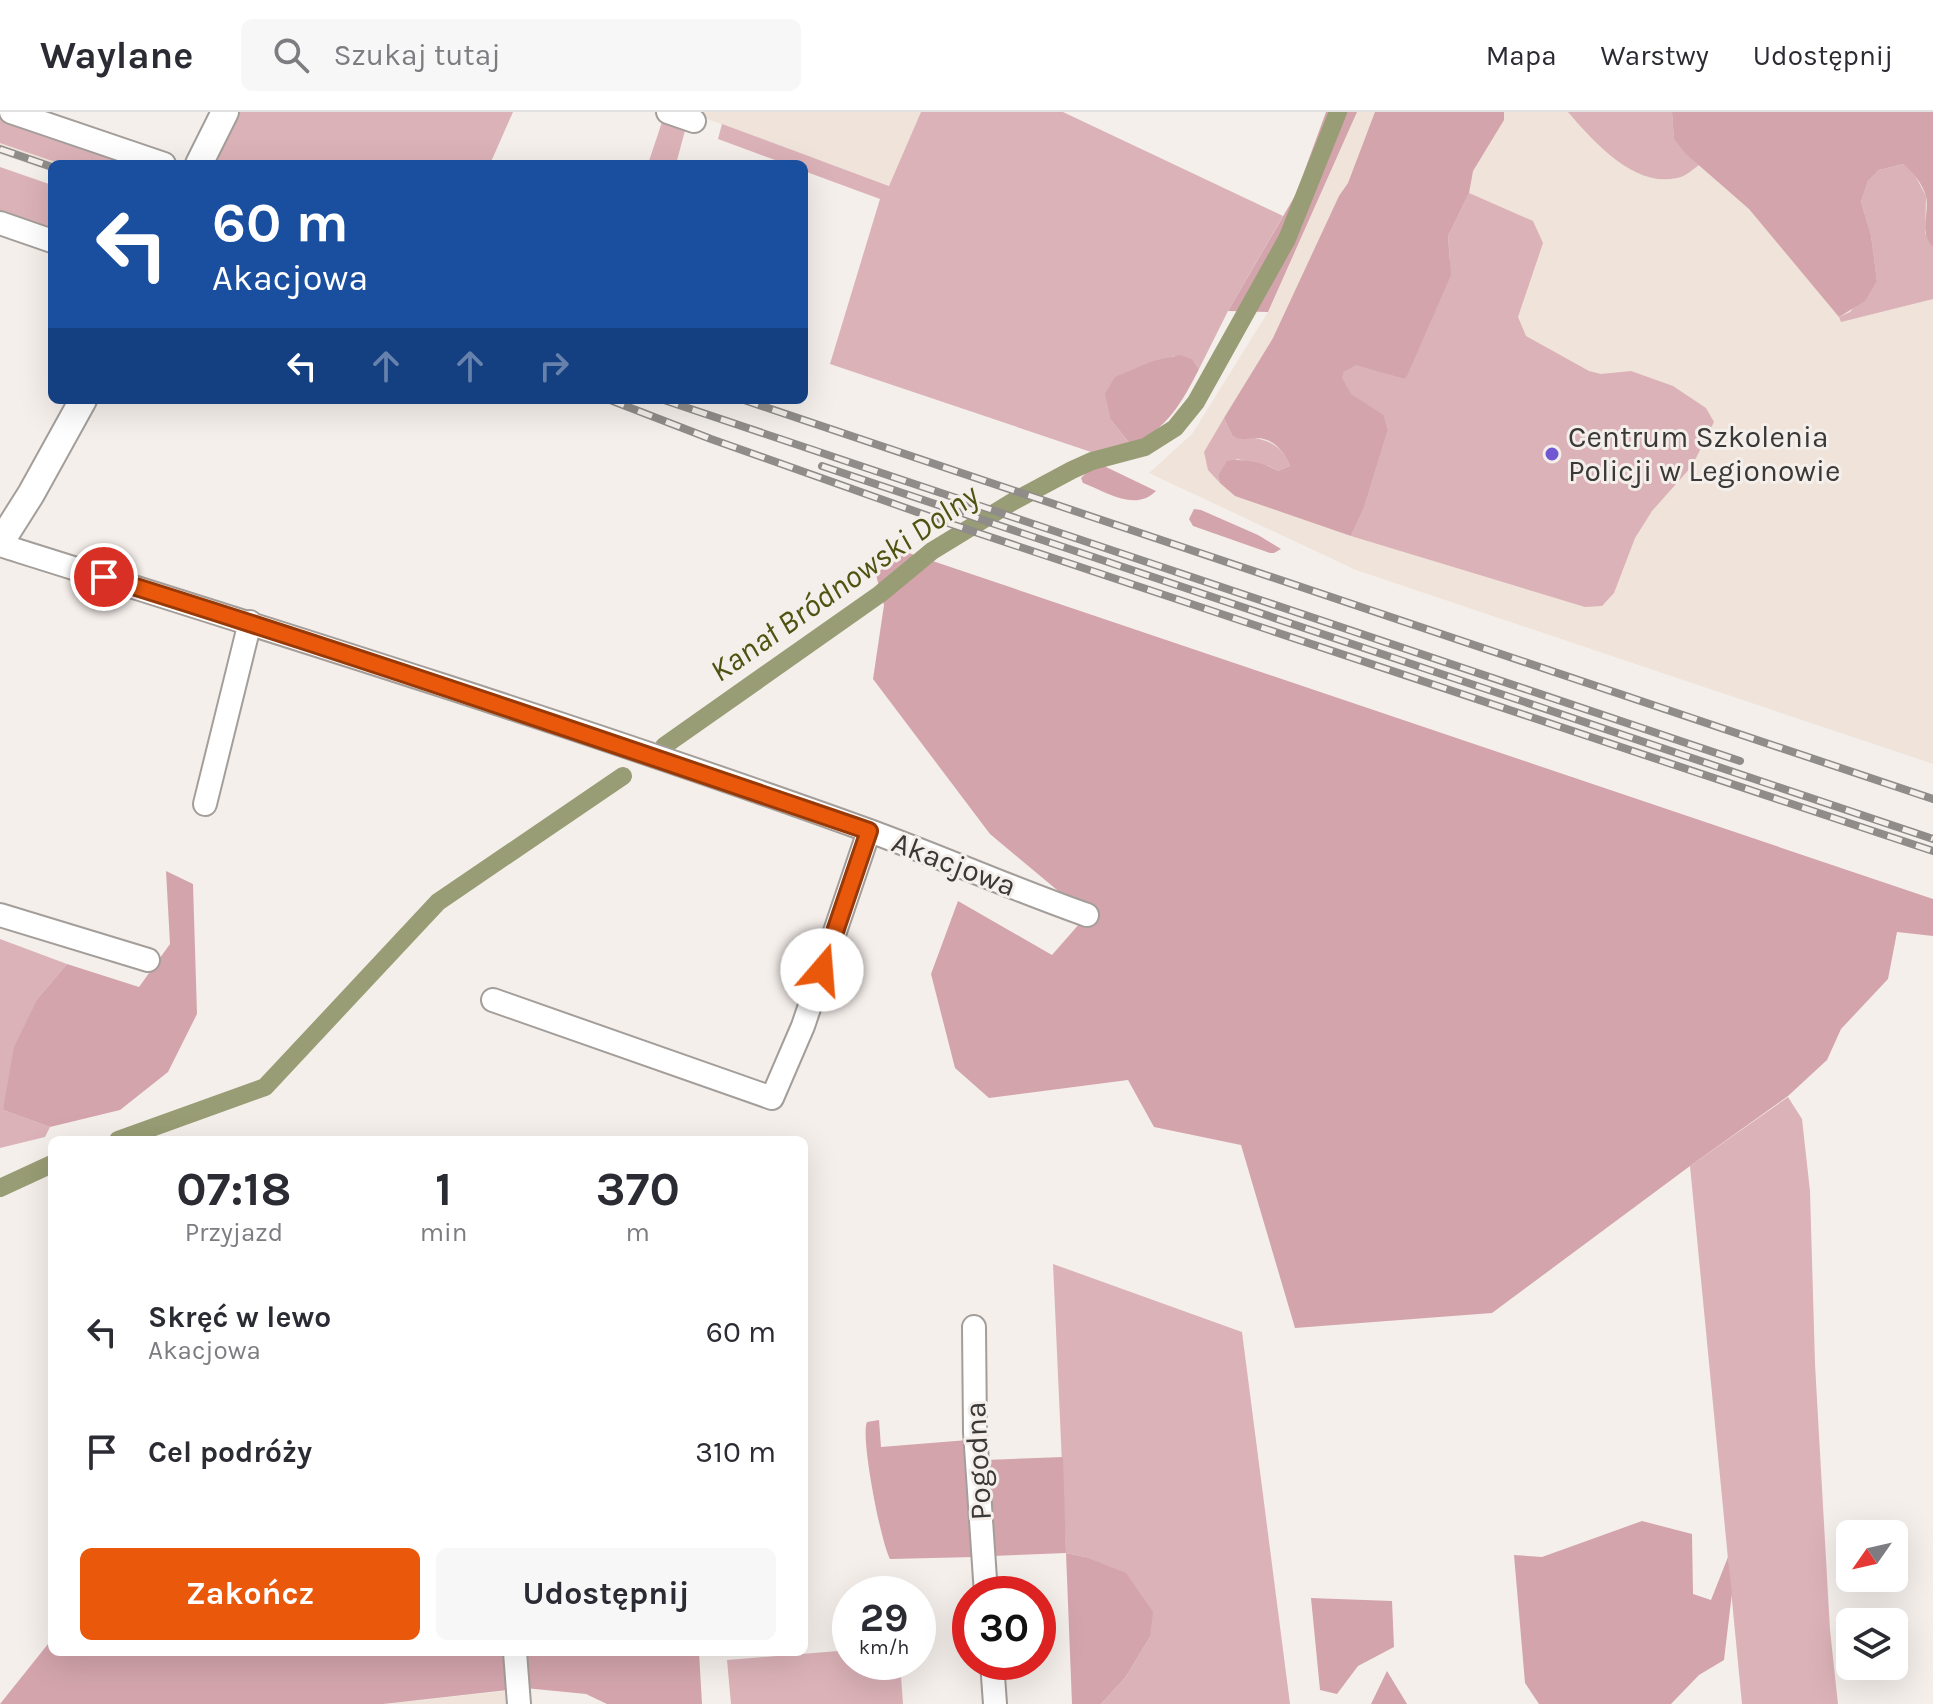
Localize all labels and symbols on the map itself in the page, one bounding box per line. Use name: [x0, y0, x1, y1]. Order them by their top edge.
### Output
place label: Centrum Szkolenia Policji w Legionowie: [1568, 419, 1840, 489]
marker: Centrum Szkolenia Policji w Legionowie: [1543, 445, 1561, 463]
water label: Kanał Bródnowski Dolny: [703, 476, 986, 690]
pin: [70, 543, 138, 611]
street label: Akacjowa: [887, 824, 1021, 904]
position arrow: [780, 928, 864, 1012]
street label: Pogodna: [957, 1401, 999, 1521]
north arrow: [1836, 1520, 1908, 1592]
speed limit sign: 30: [952, 1576, 1056, 1680]

